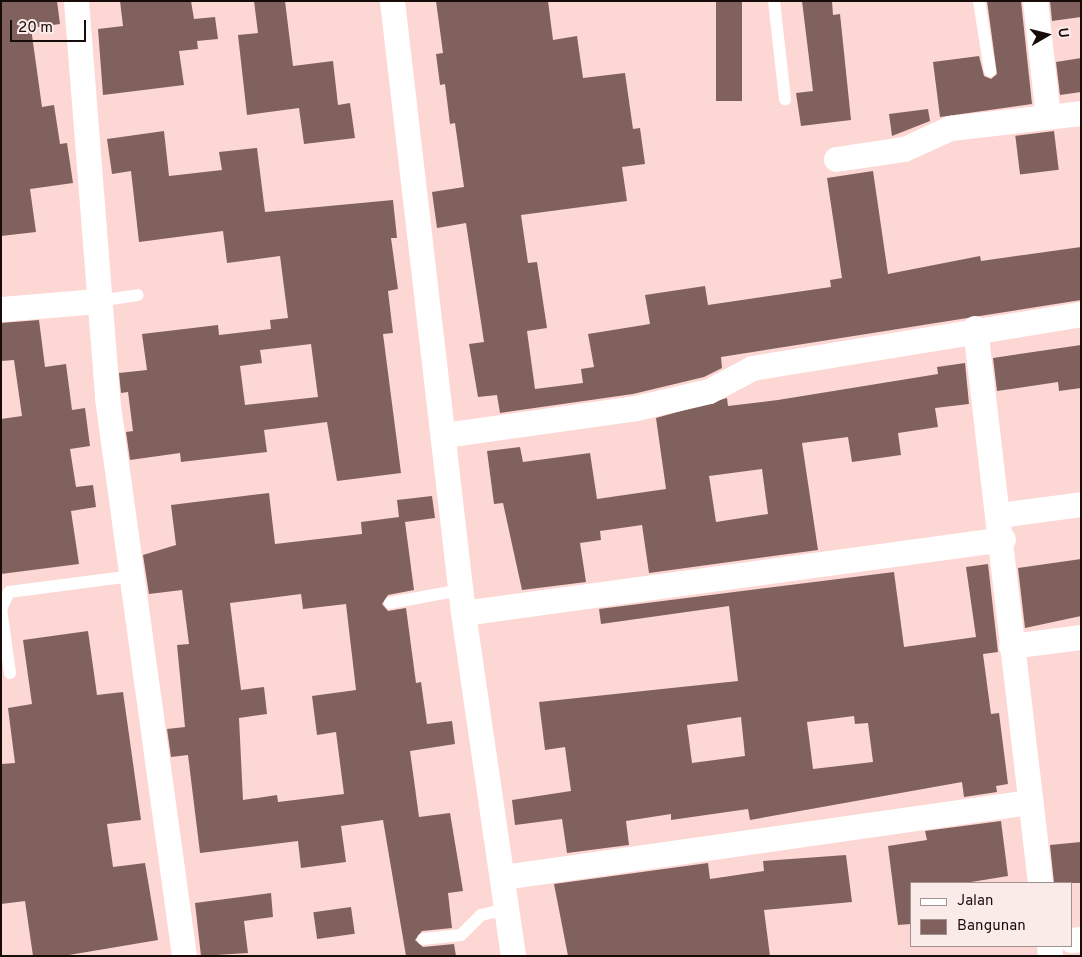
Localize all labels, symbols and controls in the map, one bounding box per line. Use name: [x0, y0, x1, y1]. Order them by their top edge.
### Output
scale bar: [12, 10, 89, 42]
north arrow: [1022, 10, 1072, 60]
text: 20 m: [18, 19, 53, 38]
text: U: [1053, 27, 1071, 39]
legend: [910, 882, 1072, 947]
text: Jalan: [957, 892, 994, 911]
text: Bangunan: [957, 917, 1026, 936]

